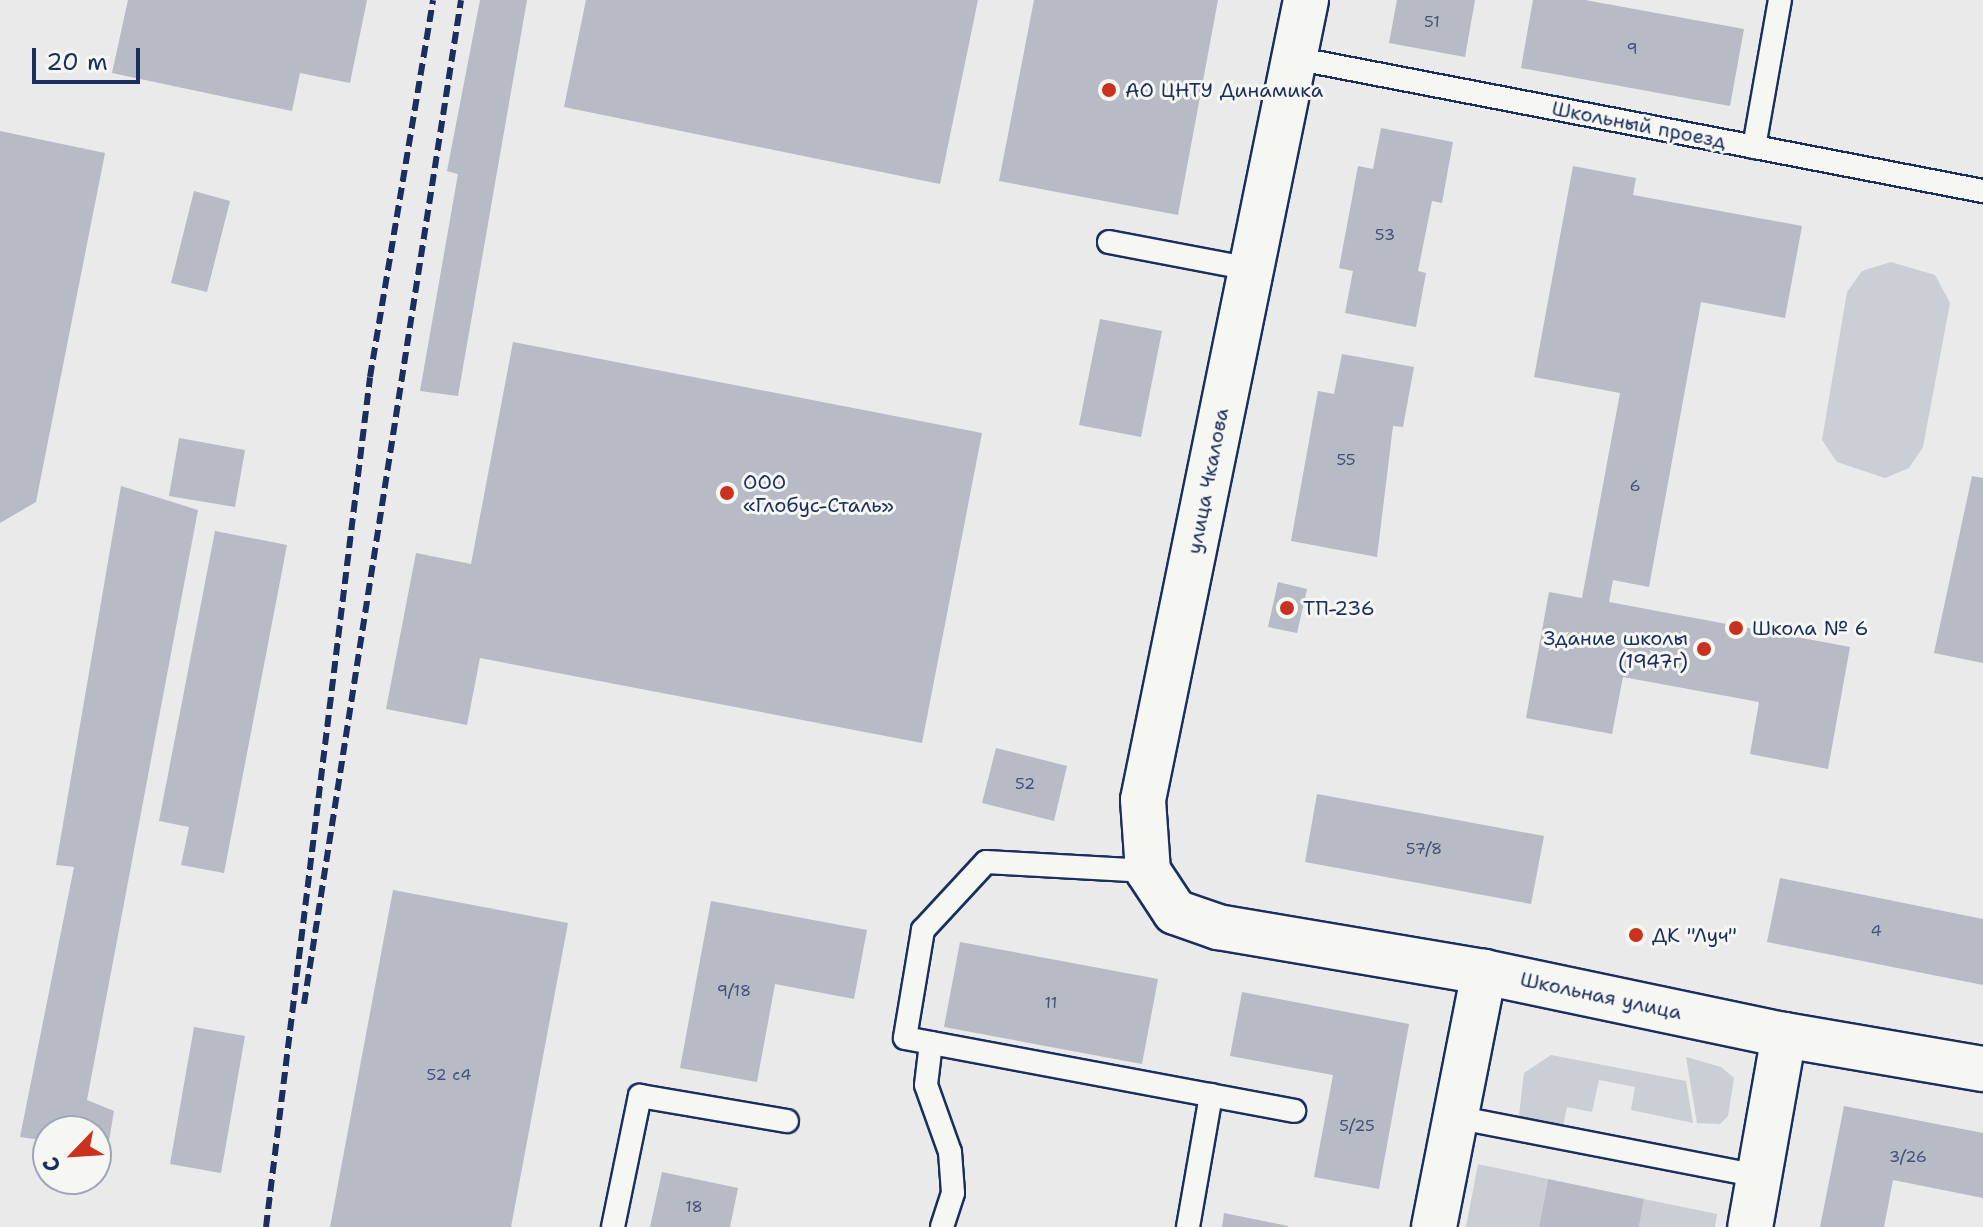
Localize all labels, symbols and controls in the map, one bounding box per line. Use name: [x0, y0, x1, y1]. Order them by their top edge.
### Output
house number: 51: [1424, 12, 1440, 32]
scale bar: [36, 32, 144, 82]
house number: 9: [1626, 39, 1638, 59]
text: 20 m: [46, 46, 108, 78]
place label: АО ЦНТУ Динамика: [1125, 78, 1323, 102]
marker: АО ЦНТУ Динамика: [1100, 81, 1118, 99]
street label: Школьный проезд: [1550, 96, 1728, 154]
house number: 53: [1375, 225, 1395, 245]
street label: улица Чкалова: [1182, 406, 1234, 556]
house number: 55: [1336, 450, 1356, 470]
place label: ООО «Глобус-Сталь»: [743, 470, 894, 517]
house number: 6: [1629, 476, 1641, 496]
marker: ООО «Глобус-Сталь»: [718, 484, 736, 502]
place label: ТП-236: [1303, 596, 1375, 620]
marker: ТП-236: [1278, 599, 1296, 617]
place label: Школа № 6: [1752, 616, 1869, 640]
marker: Школа № 6: [1727, 619, 1745, 637]
place label: Здание школы (1947г): [1544, 626, 1688, 673]
marker: Здание школы (1947г): [1695, 640, 1713, 658]
house number: 52: [1015, 774, 1035, 794]
house number: 57/8: [1406, 839, 1442, 859]
house number: 4: [1870, 921, 1882, 941]
place label: ДК "Луч": [1652, 923, 1737, 947]
marker: ДК "Луч": [1627, 926, 1645, 944]
street label: Школьная улица: [1518, 967, 1684, 1025]
house number: 9/18: [717, 981, 751, 1001]
house number: 11: [1045, 993, 1057, 1013]
house number: 52 с4: [427, 1065, 471, 1085]
north arrow: [32, 1115, 112, 1195]
house number: 5/25: [1339, 1116, 1375, 1136]
house number: 3/26: [1889, 1147, 1927, 1167]
text: С: [36, 1152, 68, 1177]
house number: 18: [685, 1197, 703, 1217]

